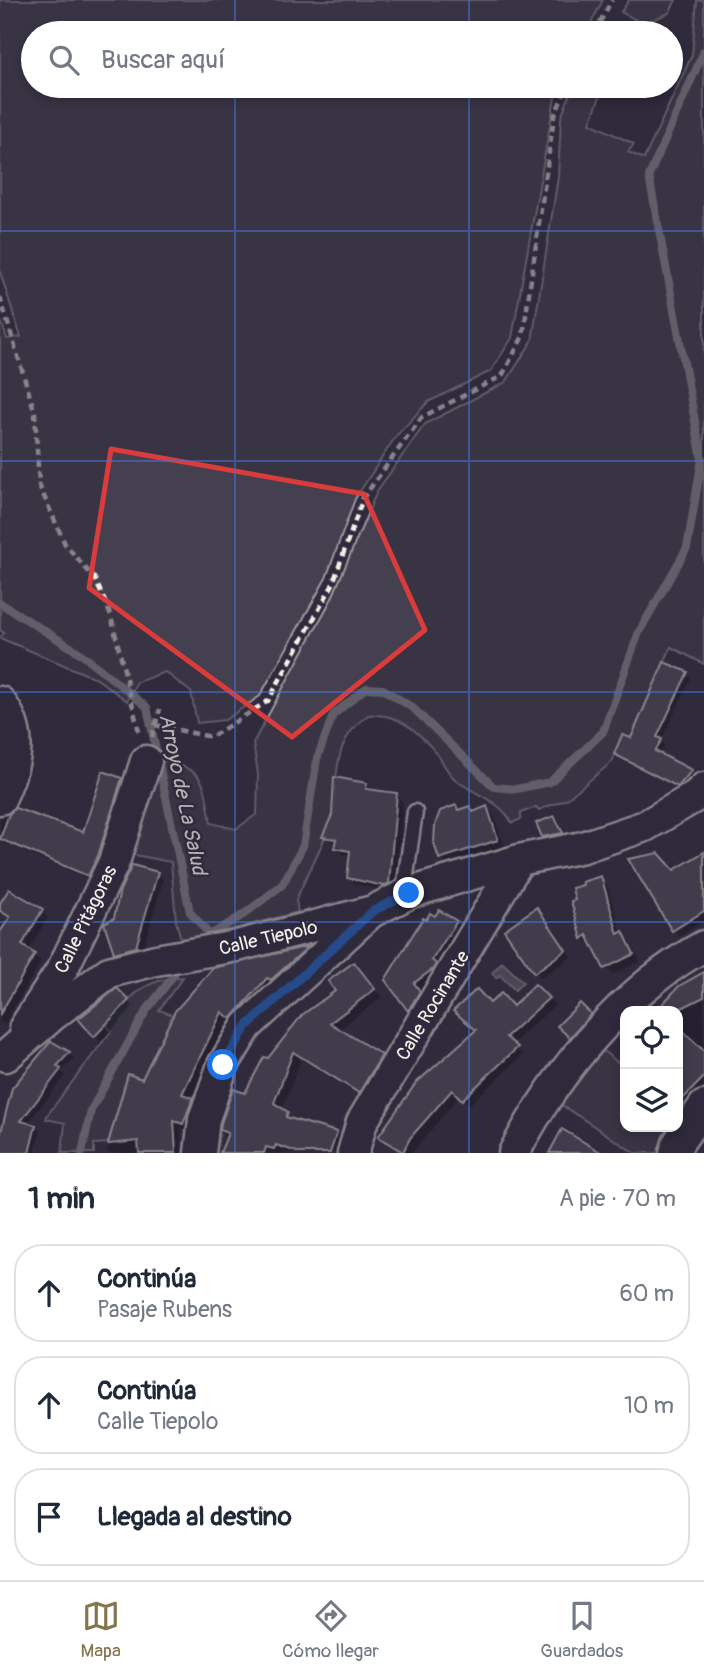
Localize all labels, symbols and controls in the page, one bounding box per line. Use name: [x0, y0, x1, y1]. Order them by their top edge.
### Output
search box: [21, 21, 683, 98]
icon: search: [45, 41, 83, 79]
text: Buscar aquí: [101, 44, 225, 76]
water label: Arroyo de La Salud: [152, 711, 213, 880]
street label: Calle Pitágoras: [49, 861, 123, 977]
route end: [393, 877, 424, 908]
street label: Calle Tiepolo: [217, 915, 320, 961]
street label: Calle Rocinante: [391, 946, 475, 1065]
map controls: [620, 1006, 683, 1132]
button: locate: [620, 1006, 683, 1069]
route start: [207, 1049, 238, 1080]
button: layers: [620, 1069, 683, 1132]
text: 1 min: [28, 1180, 95, 1217]
text: A pie · 70 m: [559, 1184, 676, 1213]
text: Continúa: [97, 1263, 196, 1295]
icon: ahead: [30, 1274, 68, 1312]
text: 60 m: [619, 1279, 674, 1308]
text: Pasaje Rubens: [97, 1295, 232, 1324]
text: Continúa: [97, 1375, 196, 1407]
icon: ahead: [30, 1386, 68, 1424]
text: 10 m: [624, 1391, 674, 1420]
text: Calle Tiepolo: [97, 1407, 218, 1436]
icon: arrive: [30, 1498, 68, 1536]
text: Llegada al destino: [97, 1501, 292, 1533]
tab: Mapa: [81, 1597, 121, 1663]
tab: Cómo llegar: [282, 1597, 379, 1663]
tab: Guardados: [540, 1597, 623, 1663]

